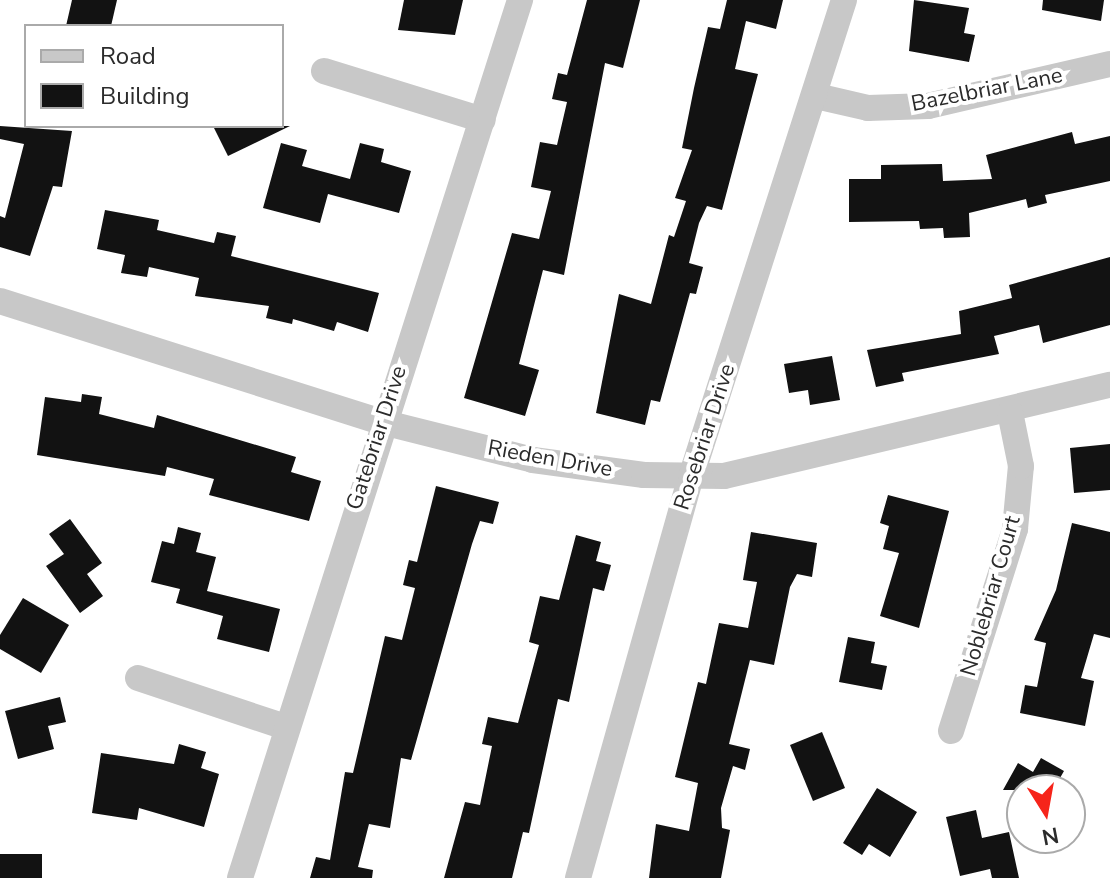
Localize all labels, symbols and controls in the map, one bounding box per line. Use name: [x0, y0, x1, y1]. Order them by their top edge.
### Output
legend: [24, 24, 284, 128]
text: Road: [100, 40, 156, 72]
street label: Bazelbriar Lane: [909, 62, 1065, 118]
text: Building: [100, 80, 190, 112]
street label: Rosebriar Drive: [669, 361, 741, 513]
street label: Gatebriar Drive: [341, 363, 413, 513]
street label: Rieden Drive: [485, 435, 615, 483]
street label: Noblebriar Court: [956, 513, 1026, 679]
north arrow: [1006, 774, 1086, 854]
text: N: [1039, 819, 1061, 852]

